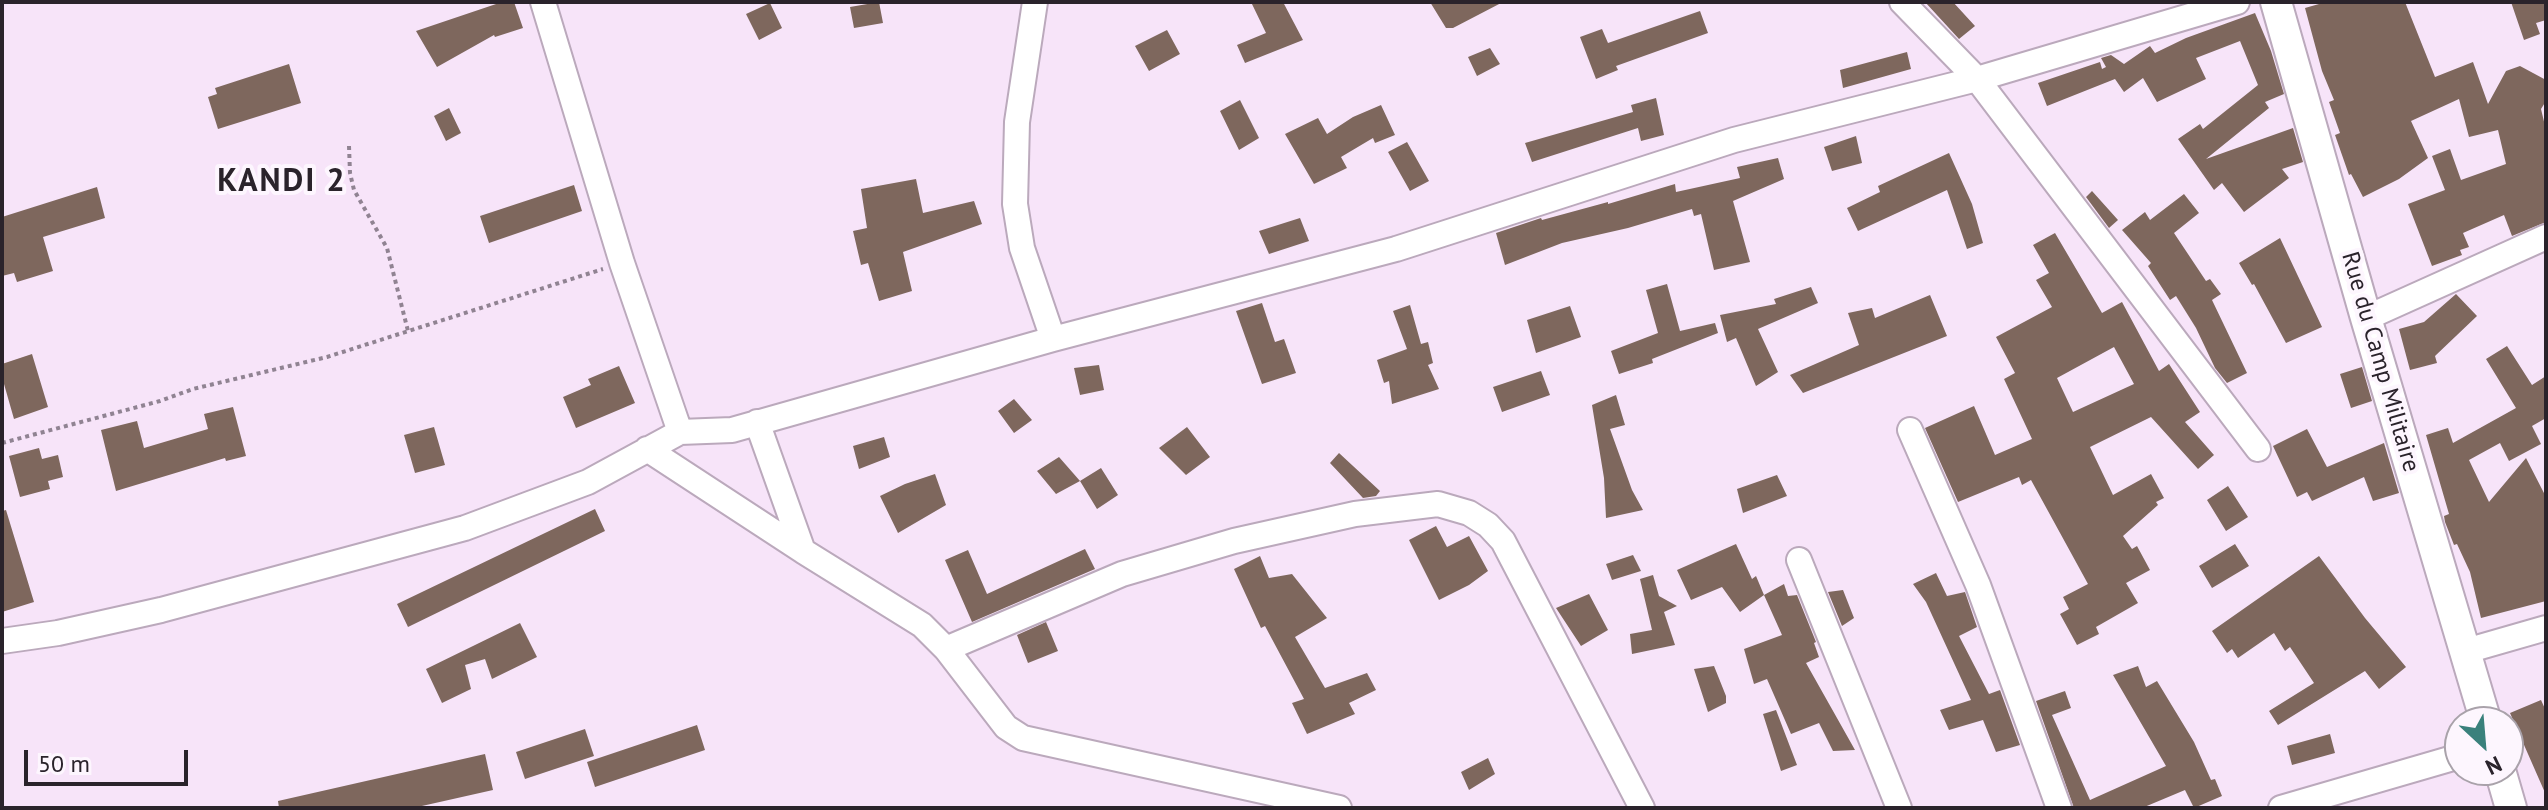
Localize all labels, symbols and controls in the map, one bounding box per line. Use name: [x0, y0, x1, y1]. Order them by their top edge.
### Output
district label: KANDI 2: [217, 163, 347, 201]
street label: Rue du Camp Militaire: [2335, 249, 2425, 475]
north arrow: [2444, 706, 2524, 786]
scale bar: [28, 734, 192, 784]
text: 50 m: [38, 748, 90, 779]
text: N: [2481, 750, 2506, 782]

